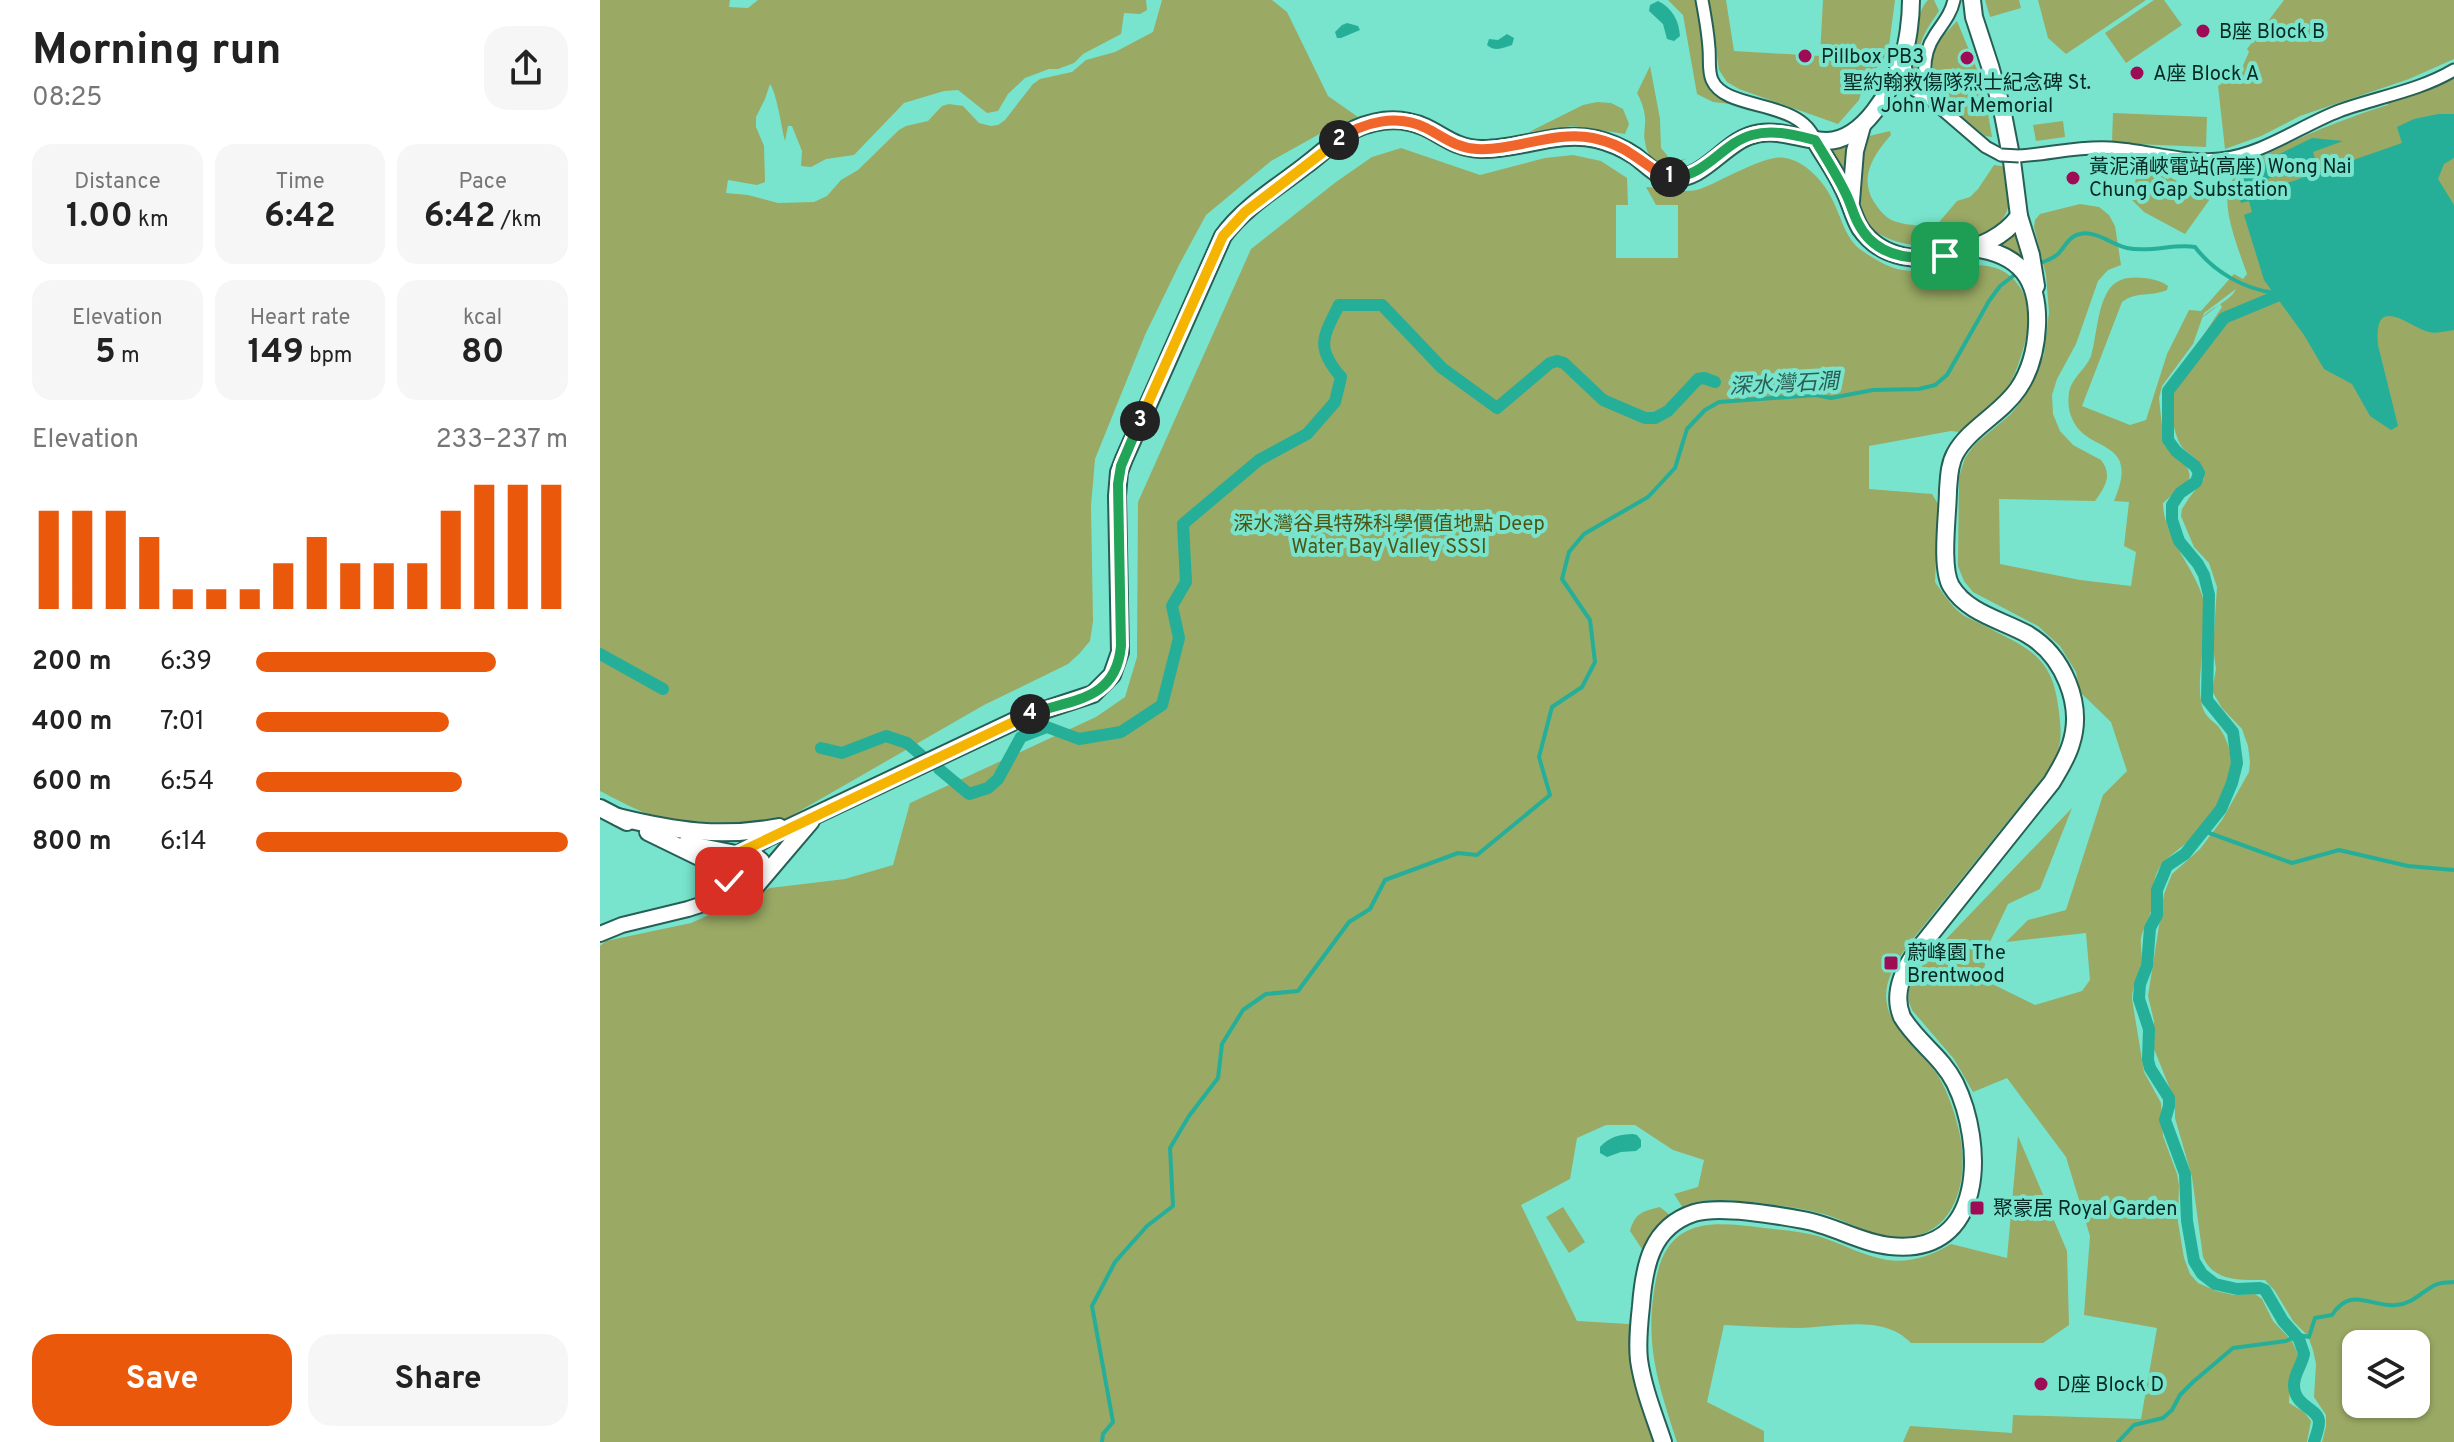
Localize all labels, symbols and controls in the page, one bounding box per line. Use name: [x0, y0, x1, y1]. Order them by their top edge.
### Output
place label: B座 Block B: [2219, 20, 2325, 46]
marker: B座 Block B: [2194, 22, 2212, 40]
text: Morning run: [32, 24, 282, 80]
button: share: [484, 26, 568, 110]
place label: Pillbox PB3: [1821, 45, 1924, 71]
marker: Pillbox PB3: [1796, 47, 1814, 65]
marker: 聖約翰救傷隊烈士紀念碑 St. John War Memorial: [1958, 49, 1976, 67]
place label: A座 Block A: [2153, 62, 2259, 88]
marker: A座 Block A: [2128, 64, 2146, 82]
place label: 聖約翰救傷隊烈士紀念碑 St. John War Memorial: [1843, 71, 2091, 120]
text: 08:25: [32, 82, 103, 115]
pin: 2: [1319, 120, 1359, 160]
text: 2: [1332, 126, 1346, 153]
place label: 黃泥涌峽電站(高座) Wong Nai Chung Gap Substation: [2089, 155, 2352, 204]
pin: 1: [1650, 157, 1690, 197]
text: 1: [1666, 163, 1674, 190]
text: Distance: [74, 169, 161, 196]
text: Time: [275, 169, 325, 196]
text: Pace: [458, 169, 507, 196]
marker: 黃泥涌峽電站(高座) Wong Nai Chung Gap Substation: [2064, 169, 2082, 187]
text: 1.00: [66, 196, 133, 239]
text: 6:42: [264, 196, 336, 239]
text: 6:42: [424, 196, 495, 239]
text: km: [133, 207, 169, 234]
text: /km: [495, 207, 542, 234]
pin: [1911, 222, 1979, 290]
icon: arrive: [1923, 234, 1967, 278]
text: Elevation: [72, 305, 163, 332]
text: Heart rate: [250, 305, 350, 332]
text: kcal: [463, 305, 502, 332]
text: 5: [95, 332, 116, 375]
text: 149: [248, 332, 304, 375]
text: 80: [461, 332, 504, 375]
text: m: [116, 343, 140, 370]
text: bpm: [304, 343, 352, 370]
water label: 深水灣石澗: [1728, 369, 1843, 402]
pin: 3: [1120, 401, 1160, 441]
text: 3: [1133, 407, 1147, 434]
text: Elevation: [32, 424, 139, 457]
text: 233–237 m: [436, 424, 568, 457]
park label: 深水灣谷具特殊科學價值地點 Deep Water Bay Valley SSSI: [1233, 512, 1545, 561]
text: 200 m: [32, 646, 111, 679]
text: 6:39: [160, 646, 212, 679]
pin: 4: [1010, 694, 1050, 734]
text: 4: [1023, 700, 1037, 727]
text: 400 m: [32, 706, 112, 739]
text: 7:01: [160, 706, 205, 739]
text: 600 m: [32, 766, 112, 799]
text: 6:54: [160, 766, 214, 799]
text: 800 m: [32, 826, 112, 859]
text: 6:14: [160, 826, 207, 859]
pin: [695, 847, 763, 915]
icon: check: [707, 859, 751, 903]
place label: 蔚峰園 The Brentwood: [1907, 941, 2006, 990]
marker: 蔚峰園 The Brentwood: [1882, 954, 1900, 972]
place label: 聚豪居 Royal Garden: [1993, 1197, 2177, 1223]
marker: 聚豪居 Royal Garden: [1968, 1199, 1986, 1217]
map controls: [2342, 1330, 2430, 1418]
button: layers: [2342, 1330, 2430, 1418]
button: Save: [32, 1334, 292, 1426]
button: Share: [308, 1334, 568, 1426]
place label: D座 Block D: [2057, 1373, 2164, 1399]
marker: D座 Block D: [2032, 1375, 2050, 1393]

